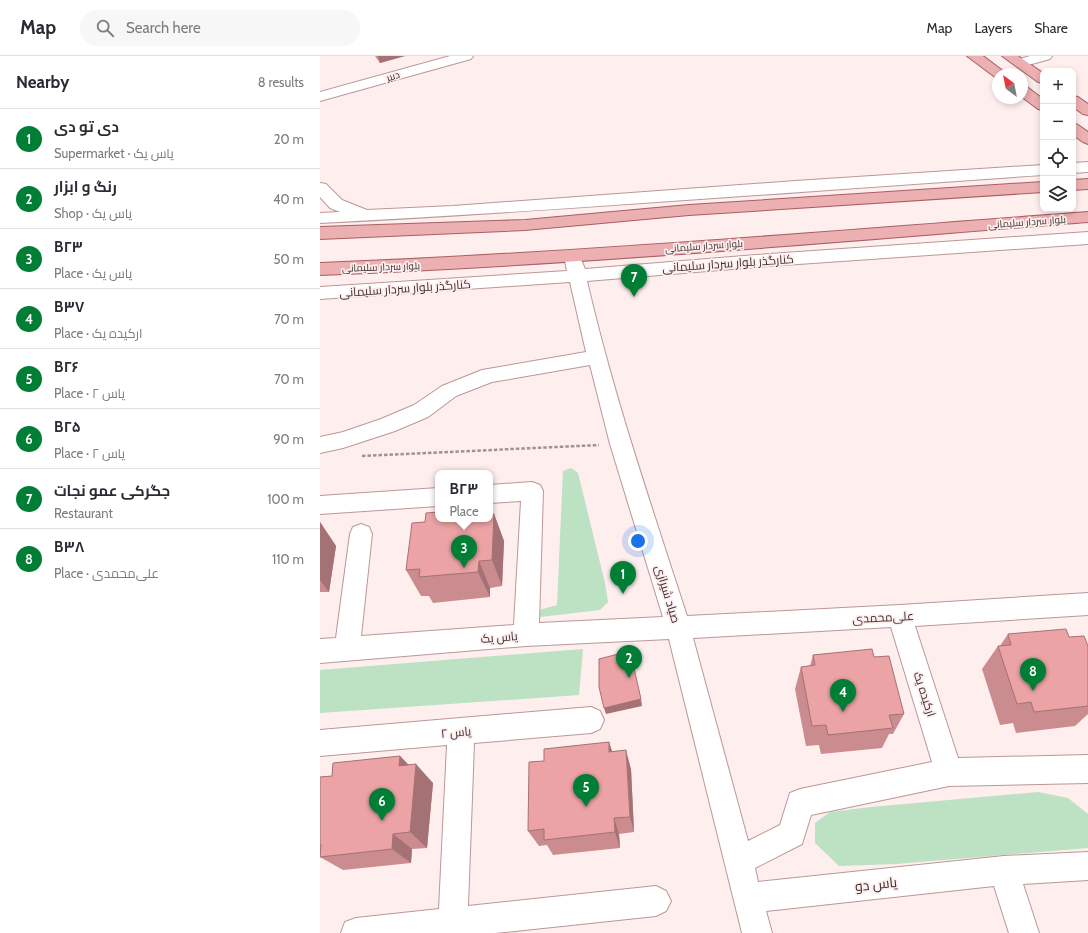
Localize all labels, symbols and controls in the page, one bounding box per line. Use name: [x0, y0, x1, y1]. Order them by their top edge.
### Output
search box: [80, 10, 360, 46]
text: Map: [20, 16, 56, 39]
icon: search: [94, 17, 116, 39]
text: Search here: [126, 19, 201, 37]
text: Map: [927, 19, 952, 37]
text: Layers: [974, 19, 1012, 37]
text: Share: [1034, 19, 1068, 37]
street label: دبیر: [384, 68, 401, 84]
north arrow: [992, 68, 1028, 104]
map controls: [1040, 68, 1076, 212]
button: +: [1040, 68, 1076, 104]
text: Nearby: [16, 72, 69, 92]
text: 8 results: [258, 74, 304, 90]
button: −: [1040, 104, 1076, 140]
text: دی تو دی: [54, 118, 119, 136]
text: 1: [27, 131, 31, 147]
text: 20 m: [274, 131, 304, 147]
button: locate: [1040, 140, 1076, 176]
text: Supermarket · یاس یک: [54, 145, 174, 161]
button: layers: [1040, 176, 1076, 212]
text: رنگ و ابزار: [54, 178, 117, 196]
text: 2: [26, 191, 32, 207]
text: 40 m: [273, 191, 304, 207]
text: Shop · یاس یک: [54, 205, 132, 221]
street label: بلوار سردار سلیمانی: [988, 213, 1066, 231]
street label: بلوار سردار سلیمانی: [665, 237, 743, 255]
text: B۲۳: [54, 238, 83, 256]
text: 3: [25, 251, 33, 267]
text: 50 m: [274, 251, 304, 267]
street label: کنارگذر بلوار سردار سلیمانی: [662, 251, 794, 275]
street label: بلوار سردار سلیمانی: [342, 259, 420, 275]
pin: 7: [621, 264, 647, 297]
text: Place · یاس یک: [54, 265, 132, 281]
street label: کنارگذر بلوار سردار سلیمانی: [339, 276, 471, 300]
text: B۳۷: [54, 298, 84, 316]
text: 4: [25, 311, 33, 327]
text: 70 m: [274, 311, 304, 327]
text: Place · ارکیده یک: [54, 325, 143, 341]
text: B۲۶: [54, 358, 79, 376]
text: 5: [26, 371, 32, 387]
text: 70 m: [274, 371, 304, 387]
text: Place · یاس ۲: [54, 385, 125, 401]
text: B۲۵: [54, 418, 81, 436]
text: 6: [25, 431, 33, 447]
text: 90 m: [273, 431, 304, 447]
text: Place · یاس ۲: [54, 445, 125, 461]
popup: [435, 470, 493, 522]
text: B۲۳: [449, 480, 478, 498]
text: جگرکی عمو نجات: [54, 482, 170, 500]
text: 7: [26, 491, 32, 507]
text: 100 m: [267, 491, 304, 507]
text: Place: [449, 503, 479, 519]
text: Restaurant: [54, 505, 113, 521]
your location: [628, 531, 648, 551]
pin: 3: [451, 535, 477, 568]
text: B۳۸: [54, 538, 84, 556]
text: 8: [25, 551, 33, 567]
text: 110 m: [272, 551, 304, 567]
pin: 1: [610, 561, 636, 594]
street label: صیاد شیرازی: [652, 563, 684, 625]
text: Place · علی‌محمدی: [54, 565, 159, 581]
street label: علی‌محمدی: [852, 608, 914, 626]
street label: یاس یک: [480, 628, 519, 646]
pin: 2: [616, 645, 642, 678]
pin: 8: [1020, 658, 1046, 691]
street label: ارکیده یک: [911, 670, 939, 718]
pin: 4: [830, 679, 856, 712]
street label: یاس ۲: [440, 723, 473, 741]
pin: 5: [573, 774, 599, 807]
pin: 6: [369, 788, 395, 821]
street label: یاس دو: [854, 873, 898, 895]

